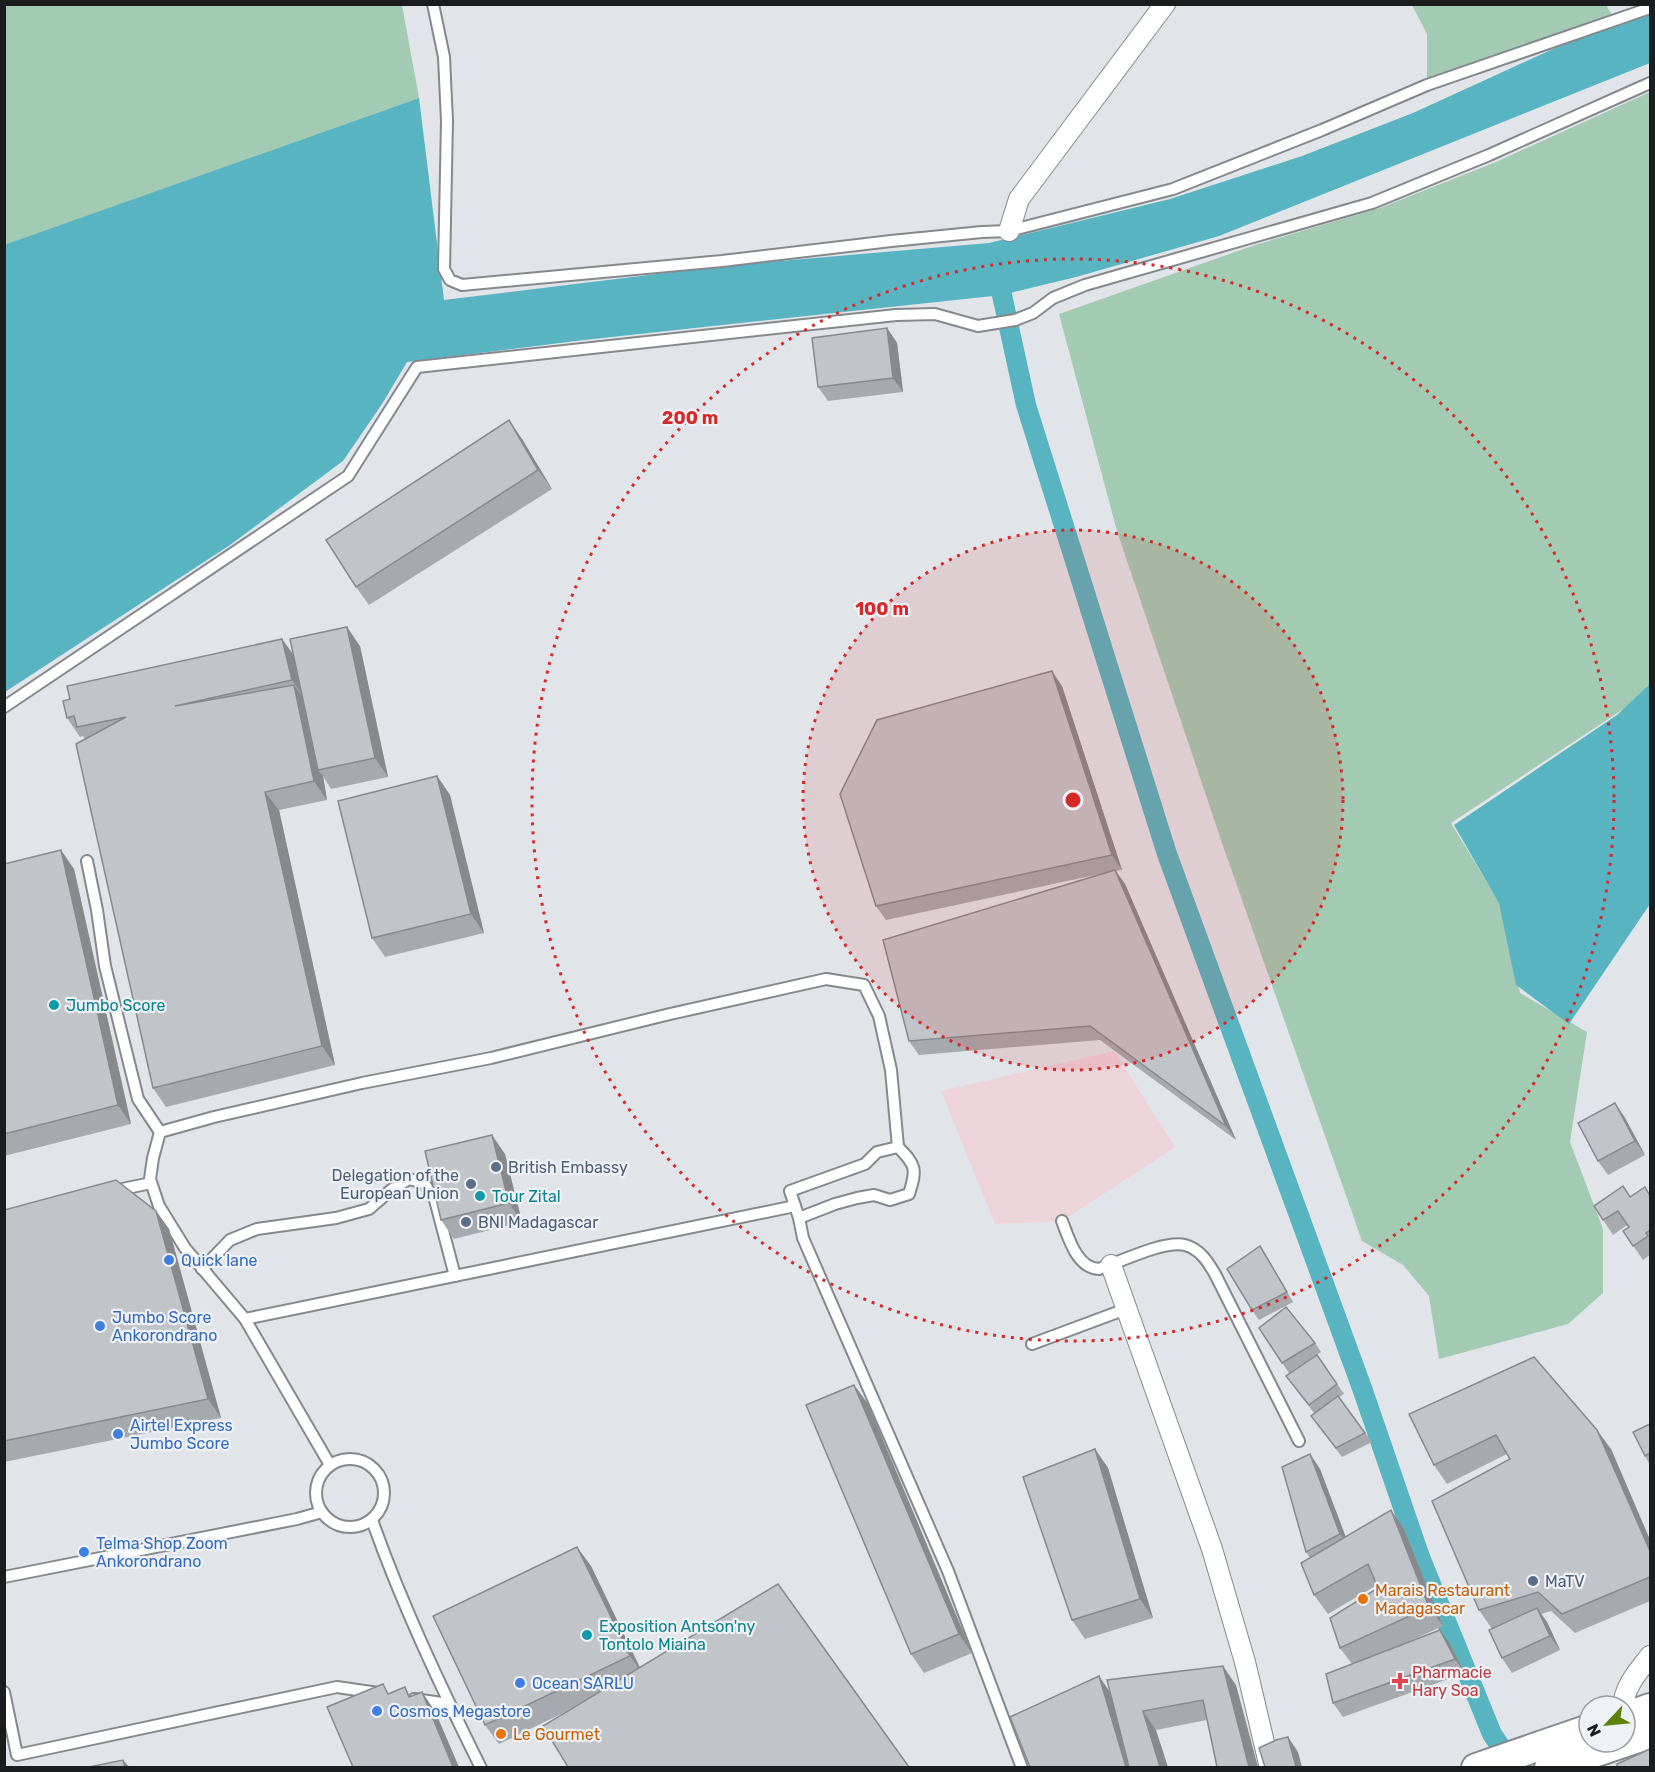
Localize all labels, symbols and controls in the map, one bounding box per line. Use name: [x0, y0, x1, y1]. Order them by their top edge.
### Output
text: 200 m: [662, 407, 718, 429]
text: 100 m: [855, 598, 909, 620]
centre of rings: [1063, 790, 1083, 810]
place label: Jumbo Score: [66, 996, 165, 1015]
marker: Jumbo Score: [47, 998, 61, 1012]
place label: British Embassy: [508, 1158, 628, 1177]
marker: British Embassy: [489, 1160, 503, 1174]
place label: Delegation of the European Union: [332, 1166, 459, 1203]
marker: Delegation of the European Union: [464, 1177, 478, 1191]
place label: Tour Zital: [492, 1187, 561, 1206]
marker: Tour Zital: [473, 1189, 487, 1203]
place label: BNI Madagascar: [478, 1213, 598, 1232]
marker: BNI Madagascar: [459, 1215, 473, 1229]
place label: Quick lane: [181, 1251, 258, 1270]
marker: Quick lane: [162, 1253, 176, 1267]
place label: Jumbo Score Ankorondrano: [112, 1308, 217, 1345]
marker: Jumbo Score Ankorondrano: [93, 1319, 107, 1333]
place label: Airtel Express Jumbo Score: [130, 1416, 233, 1453]
marker: Airtel Express Jumbo Score: [111, 1427, 125, 1441]
place label: Telma Shop Zoom Ankorondrano: [96, 1534, 228, 1571]
marker: Telma Shop Zoom Ankorondrano: [77, 1545, 91, 1559]
place label: MaTV: [1545, 1572, 1585, 1591]
marker: MaTV: [1526, 1574, 1540, 1588]
place label: Marais Restaurant Madagascar: [1375, 1581, 1510, 1618]
marker: Marais Restaurant Madagascar: [1356, 1592, 1370, 1606]
place label: Exposition Antson'ny Tontolo Miaina: [599, 1617, 756, 1654]
marker: Exposition Antson'ny Tontolo Miaina: [580, 1628, 594, 1642]
place label: Pharmacie Hary Soa: [1412, 1663, 1492, 1700]
place label: Ocean SARLU: [532, 1674, 634, 1693]
marker: Pharmacie Hary Soa: [1393, 1674, 1407, 1688]
marker: Ocean SARLU: [513, 1676, 527, 1690]
north arrow: [1577, 1694, 1637, 1754]
place label: Cosmos Megastore: [389, 1702, 531, 1721]
marker: Cosmos Megastore: [370, 1704, 384, 1718]
text: N: [1583, 1721, 1605, 1740]
place label: Le Gourmet: [513, 1725, 600, 1744]
marker: Le Gourmet: [494, 1727, 508, 1741]

